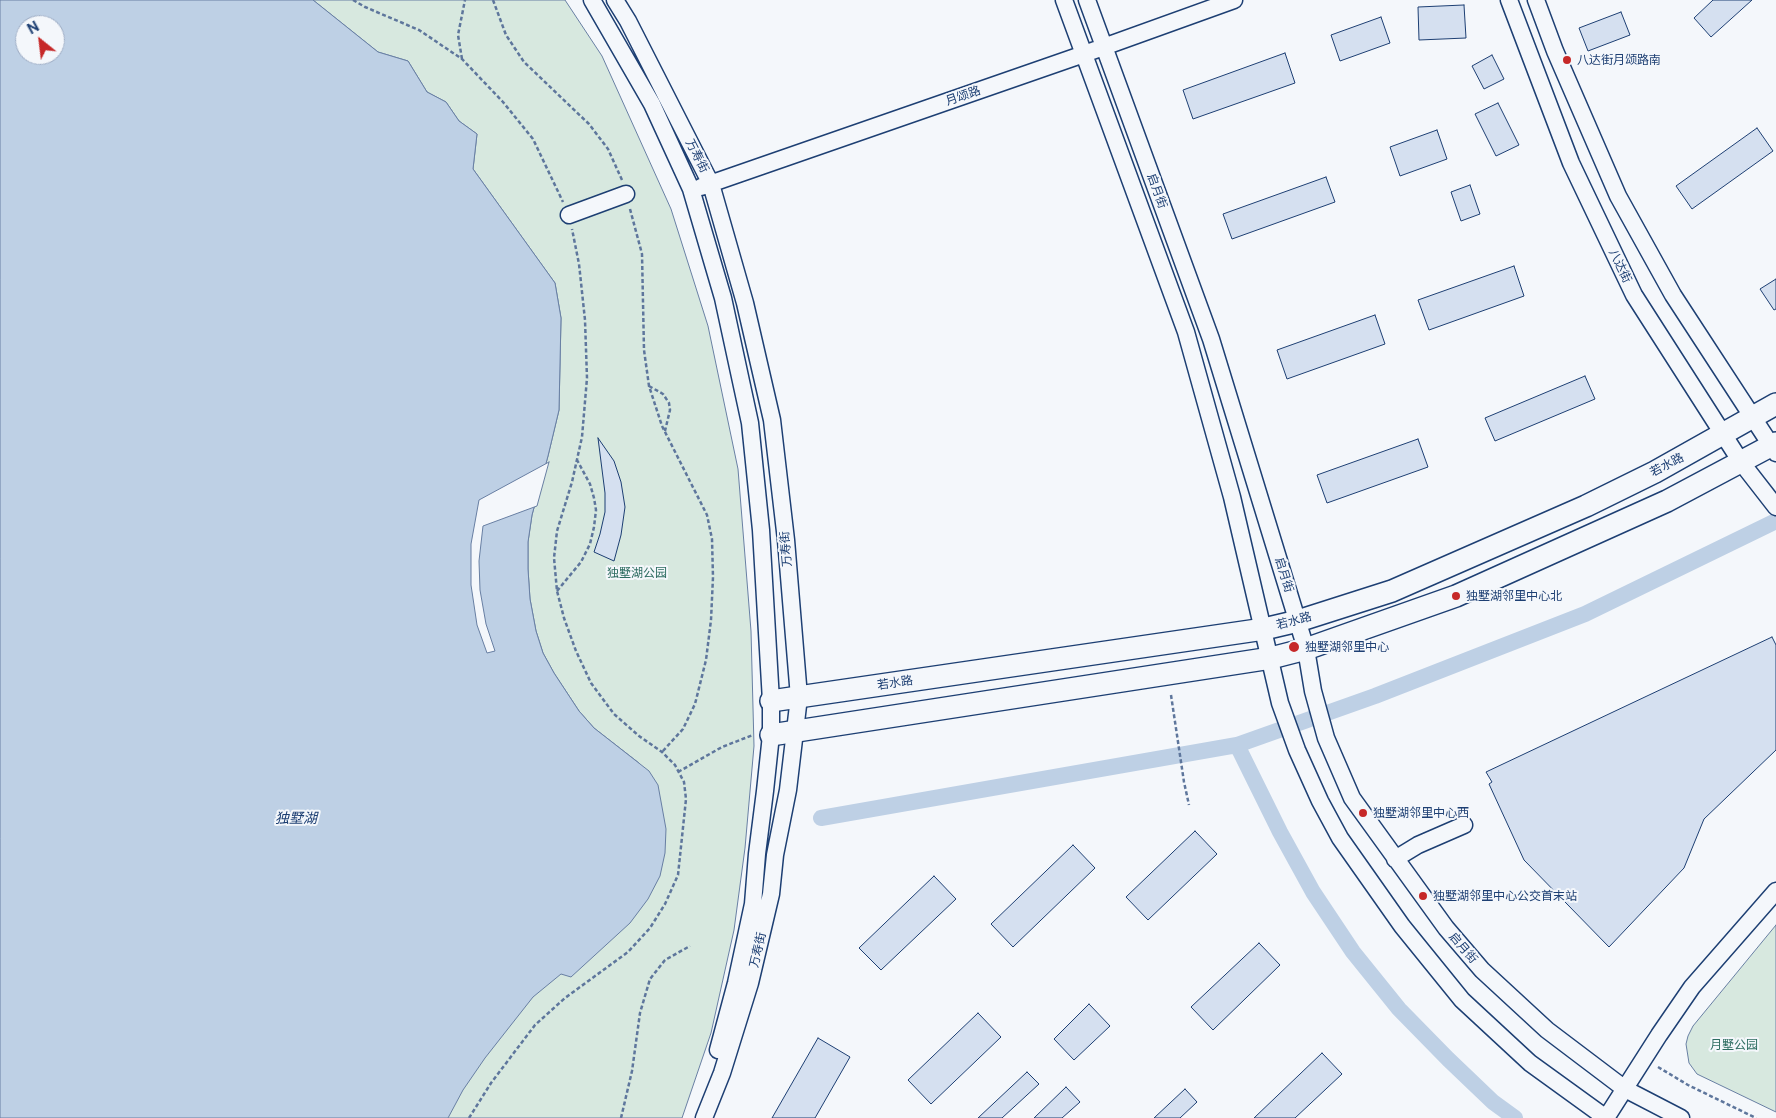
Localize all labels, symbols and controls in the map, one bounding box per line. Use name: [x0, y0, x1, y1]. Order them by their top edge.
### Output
north arrow: [15, 15, 65, 65]
text: N: [25, 18, 42, 37]
place label: 八达街月颂路南: [1577, 53, 1661, 67]
marker: 八达街月颂路南: [1561, 54, 1573, 66]
street label: 月颂路: [944, 83, 982, 109]
street label: 万寿街: [682, 137, 712, 175]
street label: 启月街: [1144, 172, 1170, 210]
street label: 八达街: [1606, 247, 1634, 285]
street label: 若水路: [1648, 450, 1686, 480]
street label: 万寿街: [777, 530, 795, 568]
street label: 启月街: [1272, 556, 1296, 594]
park label: 独墅湖公园: [607, 566, 667, 580]
place label: 独墅湖邻里中心北: [1466, 589, 1562, 603]
marker: 独墅湖邻里中心北: [1450, 590, 1462, 602]
street label: 若水路: [1275, 609, 1313, 633]
marker: 独墅湖邻里中心: [1287, 640, 1301, 654]
place label: 独墅湖邻里中心: [1305, 640, 1389, 654]
street label: 若水路: [876, 673, 914, 693]
place label: 独墅湖邻里中心西: [1373, 806, 1469, 820]
marker: 独墅湖邻里中心西: [1357, 807, 1369, 819]
water label: 独墅湖: [275, 811, 317, 827]
place label: 独墅湖邻里中心公交首末站: [1433, 889, 1577, 903]
marker: 独墅湖邻里中心公交首末站: [1417, 890, 1429, 902]
street label: 启月街: [1446, 930, 1480, 966]
street label: 万寿街: [747, 931, 769, 969]
park label: 月墅公园: [1710, 1038, 1758, 1052]

